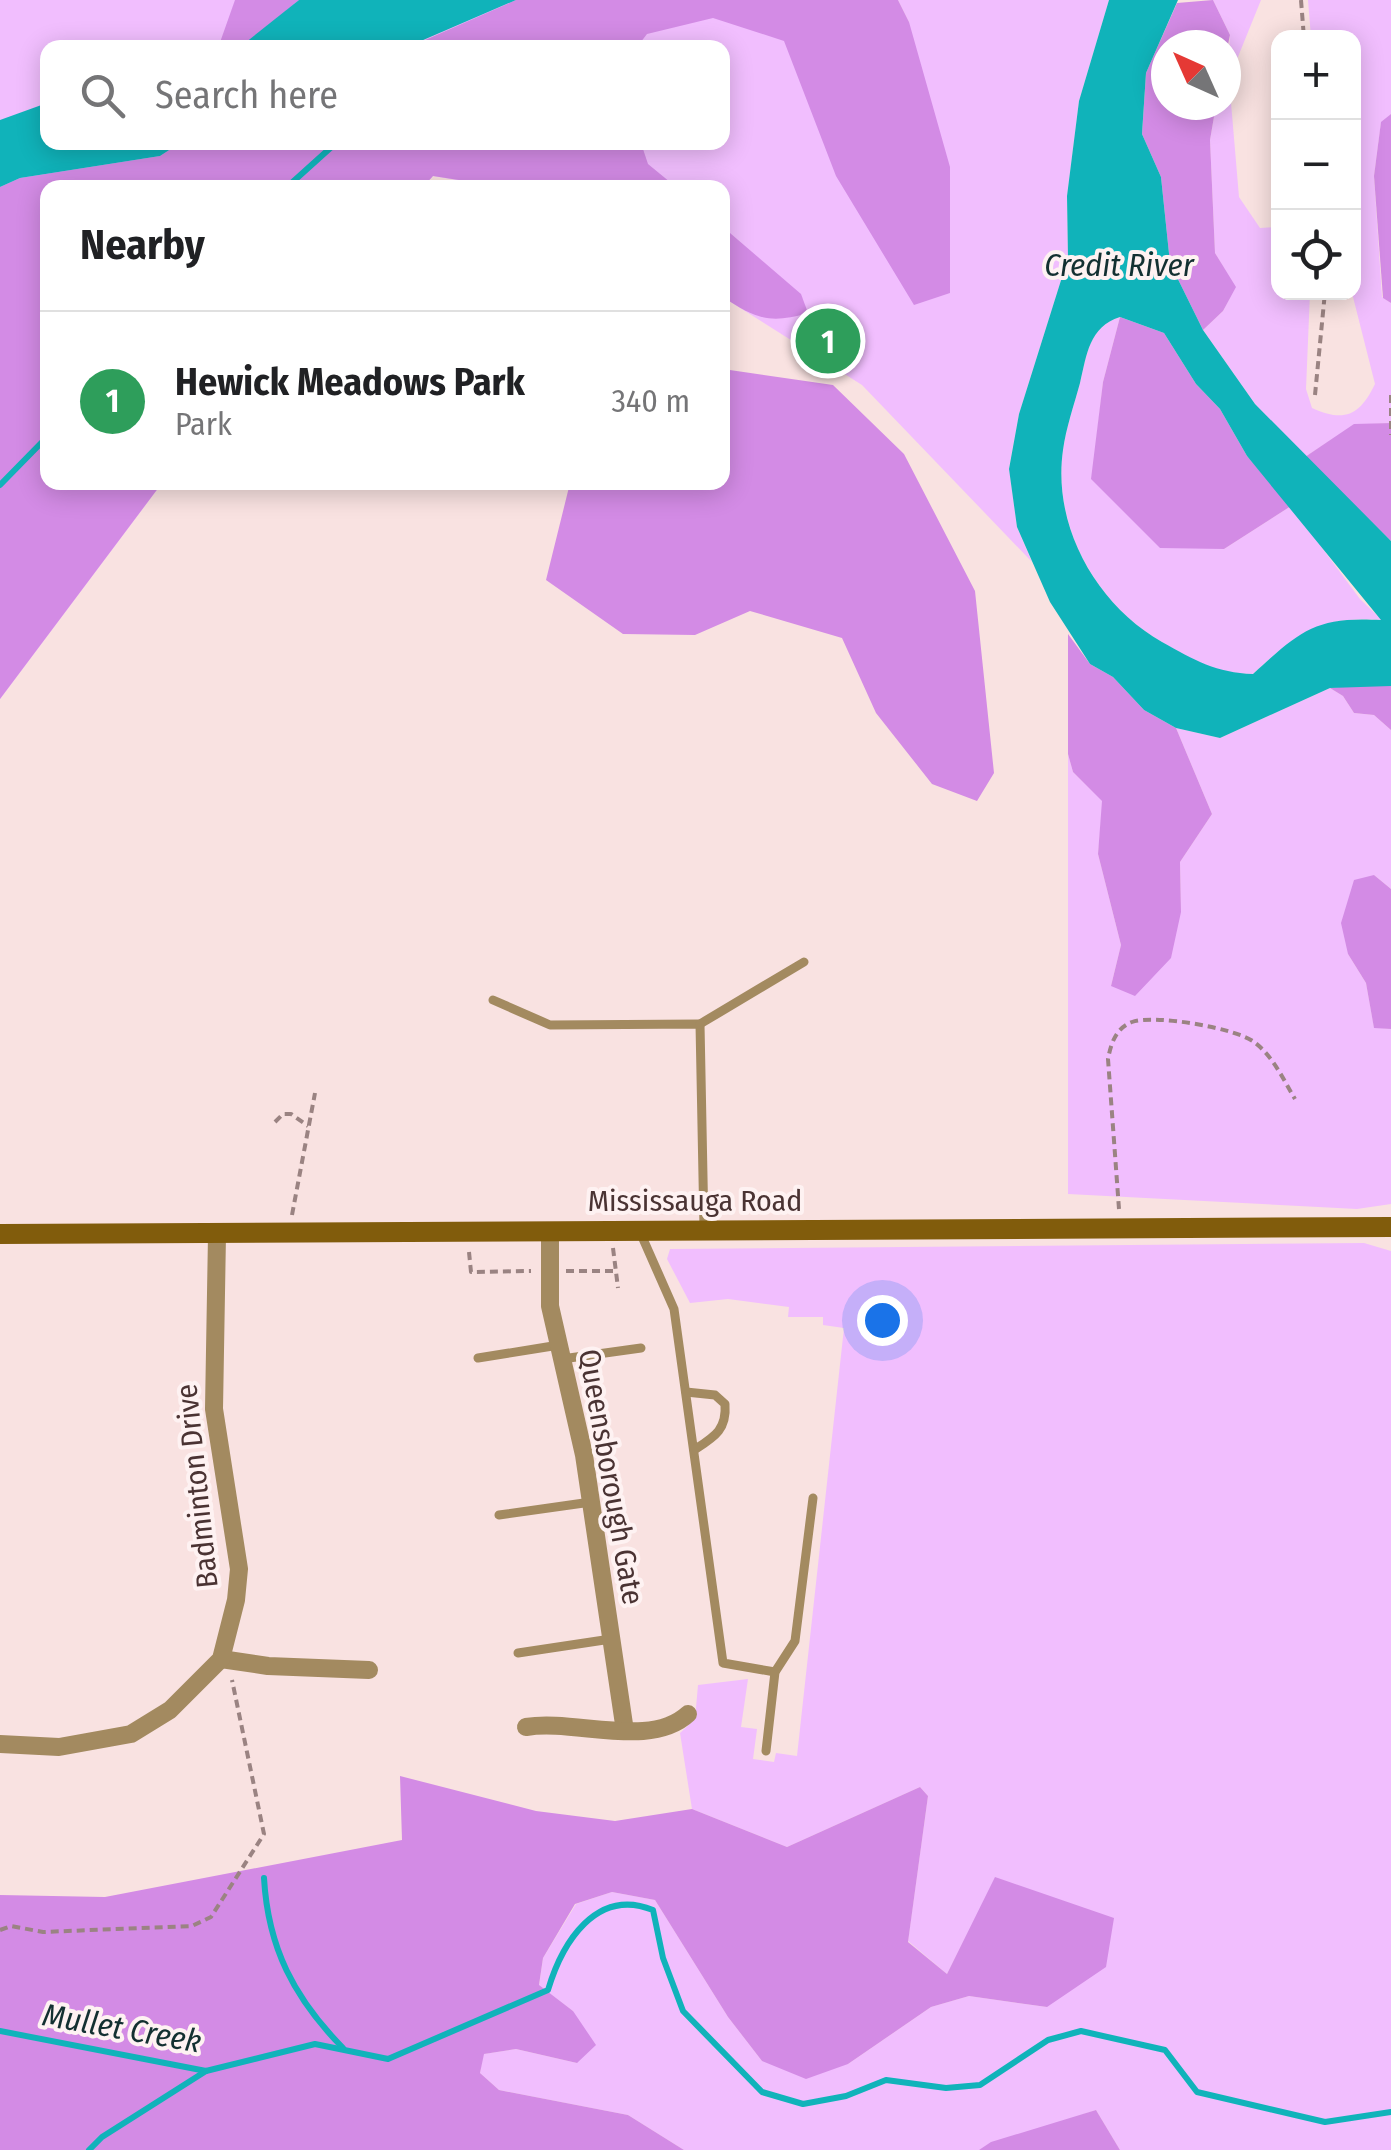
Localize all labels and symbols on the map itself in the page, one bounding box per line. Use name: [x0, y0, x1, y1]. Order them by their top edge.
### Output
north arrow: [1151, 30, 1241, 120]
water label: Credit River: [1044, 246, 1195, 284]
pin: 1: [796, 304, 860, 378]
street label: Mississauga Road: [588, 1183, 802, 1219]
your location: [857, 1295, 908, 1346]
street label: Queensborough Gate: [571, 1347, 651, 1607]
street label: Badminton Drive: [168, 1382, 226, 1590]
water label: Mullet Creek: [40, 1995, 205, 2061]

